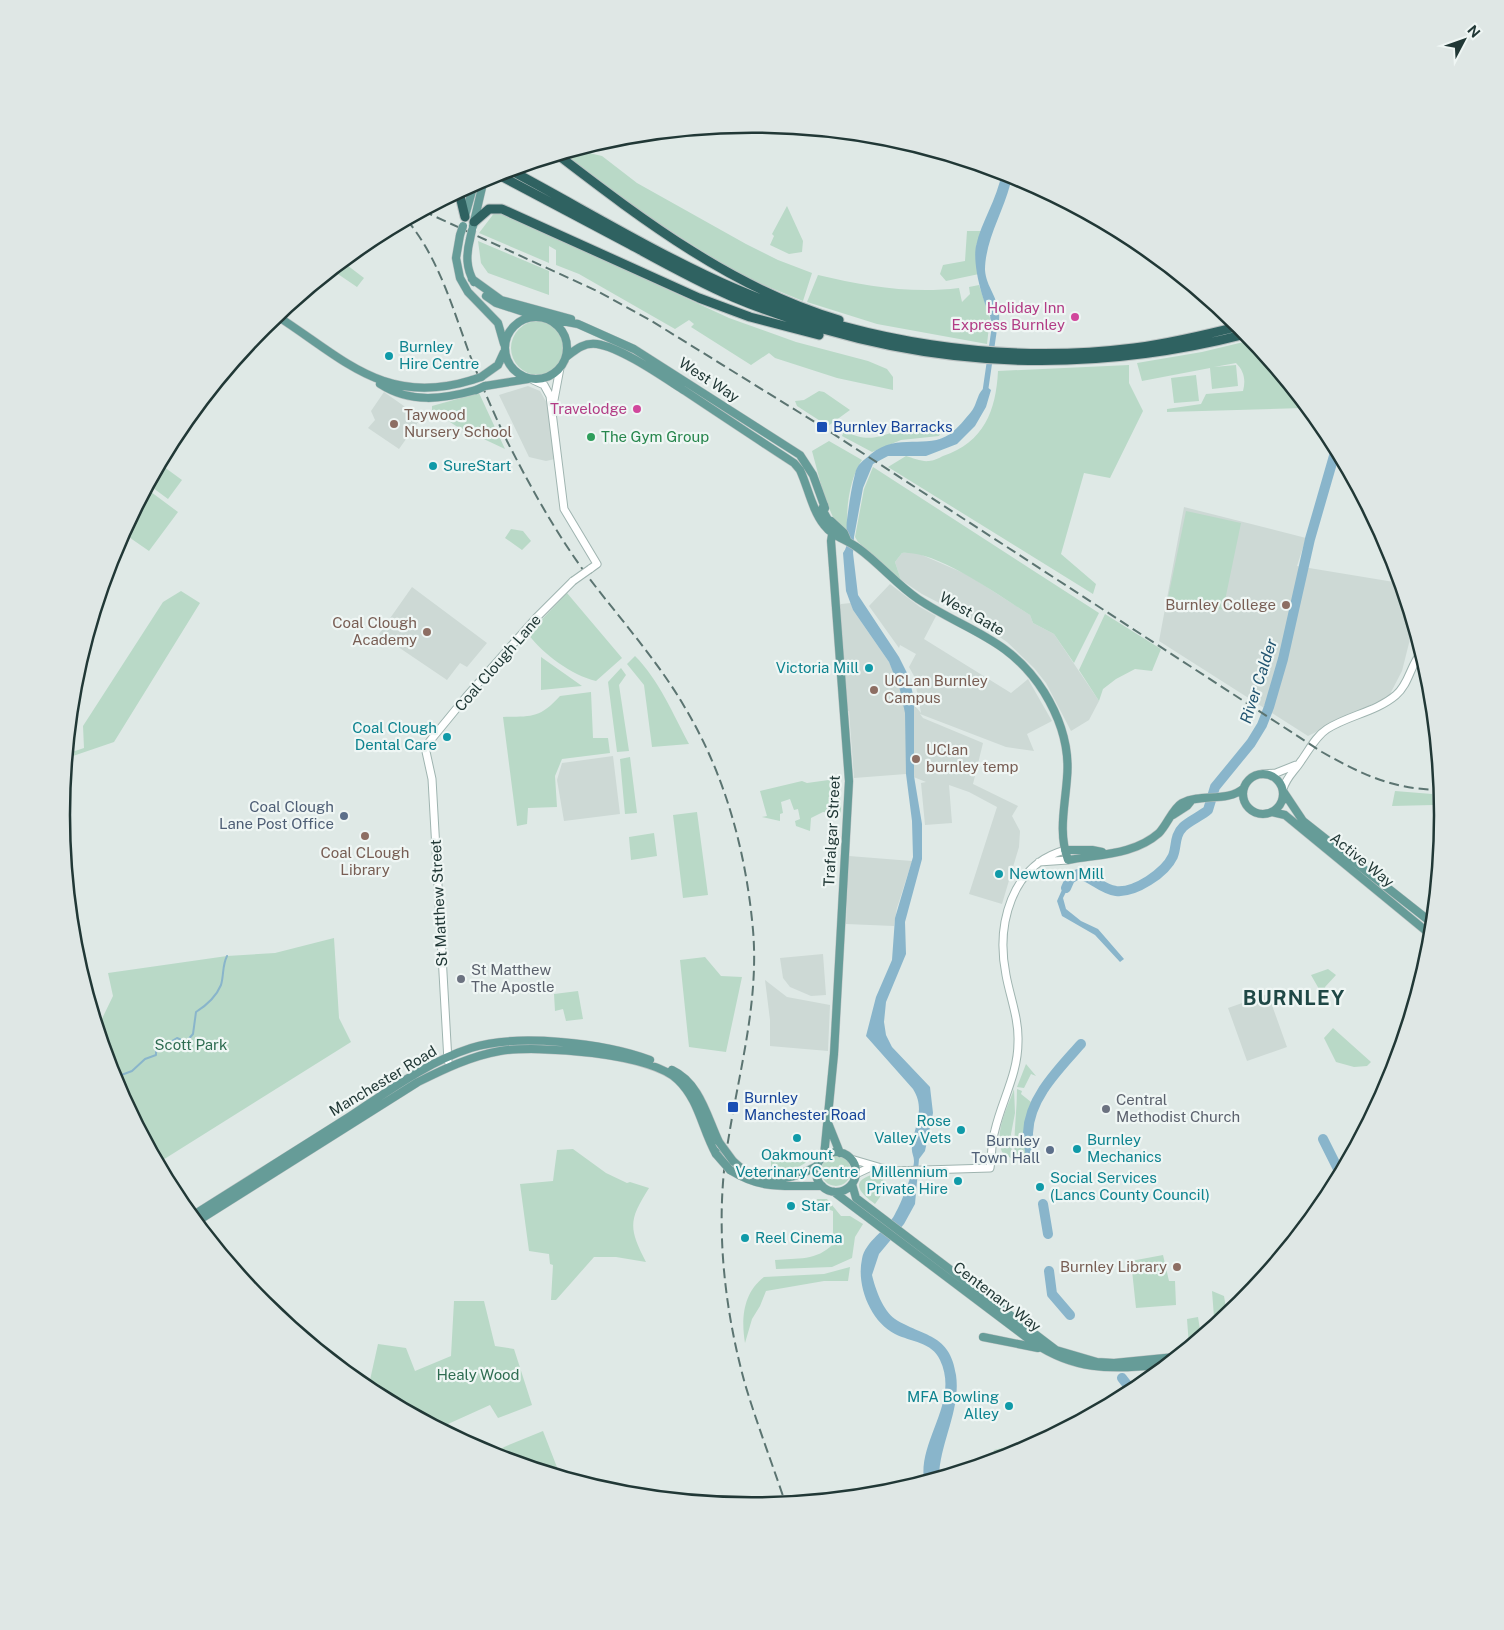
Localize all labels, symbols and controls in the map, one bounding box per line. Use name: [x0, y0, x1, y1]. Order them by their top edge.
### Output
north arrow: [1439, 15, 1489, 65]
text: N: [1464, 22, 1483, 41]
place label: Holiday Inn Express Burnley: [952, 299, 1065, 333]
marker: Holiday Inn Express Burnley: [1069, 311, 1081, 323]
place label: Burnley Hire Centre: [399, 338, 479, 372]
marker: Burnley Hire Centre: [383, 350, 395, 362]
street label: West Way: [676, 354, 743, 405]
place label: Travelodge: [550, 400, 627, 417]
marker: Travelodge: [631, 403, 643, 415]
place label: Taywood Nursery School: [404, 406, 512, 440]
marker: Taywood Nursery School: [388, 418, 400, 430]
place label: Burnley Barracks: [833, 418, 953, 435]
marker: Burnley Barracks: [815, 420, 829, 434]
place label: The Gym Group: [601, 428, 709, 445]
marker: The Gym Group: [585, 431, 597, 443]
place label: SureStart: [443, 457, 512, 474]
marker: SureStart: [427, 460, 439, 472]
street label: West Gate: [937, 588, 1008, 639]
place label: Burnley College: [1165, 596, 1276, 613]
marker: Burnley College: [1280, 599, 1292, 611]
street label: Coal Clough Lane: [451, 611, 544, 714]
place label: Coal Clough Academy: [332, 614, 417, 648]
marker: Coal Clough Academy: [421, 626, 433, 638]
water label: River Calder: [1236, 636, 1281, 726]
place label: Victoria Mill: [776, 659, 859, 676]
marker: Victoria Mill: [863, 662, 875, 674]
place label: UCLan Burnley Campus: [884, 672, 988, 706]
marker: UCLan Burnley Campus: [868, 684, 880, 696]
place label: Coal Clough Dental Care: [352, 719, 437, 753]
marker: Coal Clough Dental Care: [441, 731, 453, 743]
place label: UClan burnley temp: [926, 741, 1019, 775]
marker: UClan burnley temp: [910, 753, 922, 765]
street label: Trafalgar Street: [820, 775, 843, 887]
place label: Coal Clough Lane Post Office: [219, 798, 334, 832]
marker: Coal Clough Lane Post Office: [338, 810, 350, 822]
street label: Active Way: [1327, 829, 1397, 890]
marker: Coal CLough Library: [359, 830, 371, 842]
street label: St Matthew Street: [427, 839, 450, 967]
place label: Coal CLough Library: [321, 844, 410, 878]
place label: Newtown Mill: [1009, 865, 1104, 882]
marker: Newtown Mill: [993, 868, 1005, 880]
place label: St Matthew The Apostle: [471, 961, 555, 995]
marker: St Matthew The Apostle: [455, 973, 467, 985]
district label: BURNLEY: [1243, 986, 1345, 1010]
park label: Scott Park: [155, 1036, 227, 1053]
street label: Manchester Road: [326, 1042, 439, 1119]
place label: Burnley Manchester Road: [744, 1089, 866, 1123]
place label: Central Methodist Church: [1116, 1091, 1240, 1125]
marker: Burnley Manchester Road: [726, 1100, 740, 1114]
marker: Central Methodist Church: [1100, 1103, 1112, 1115]
place label: Rose Valley Vets: [874, 1112, 951, 1146]
marker: Rose Valley Vets: [955, 1124, 967, 1136]
place label: Burnley Mechanics: [1087, 1131, 1162, 1165]
marker: Oakmount Veterinary Centre: [791, 1132, 803, 1144]
place label: Burnley Town Hall: [971, 1132, 1040, 1166]
marker: Burnley Mechanics: [1071, 1143, 1083, 1155]
marker: Burnley Town Hall: [1044, 1144, 1056, 1156]
place label: Oakmount Veterinary Centre: [735, 1146, 859, 1180]
place label: Millennium Private Hire: [866, 1163, 948, 1197]
place label: Social Services (Lancs County Council): [1050, 1169, 1210, 1203]
marker: Millennium Private Hire: [952, 1175, 964, 1187]
marker: Social Services (Lancs County Council): [1034, 1181, 1046, 1193]
place label: Star: [801, 1197, 831, 1214]
marker: Star: [785, 1200, 797, 1212]
place label: Reel Cinema: [755, 1229, 843, 1246]
marker: Reel Cinema: [739, 1232, 751, 1244]
street label: Centenary Way: [950, 1258, 1044, 1335]
place label: Burnley Library: [1060, 1258, 1167, 1275]
marker: Burnley Library: [1171, 1261, 1183, 1273]
park label: Healy Wood: [436, 1366, 520, 1383]
place label: MFA Bowling Alley: [907, 1388, 999, 1422]
marker: MFA Bowling Alley: [1003, 1400, 1015, 1412]

